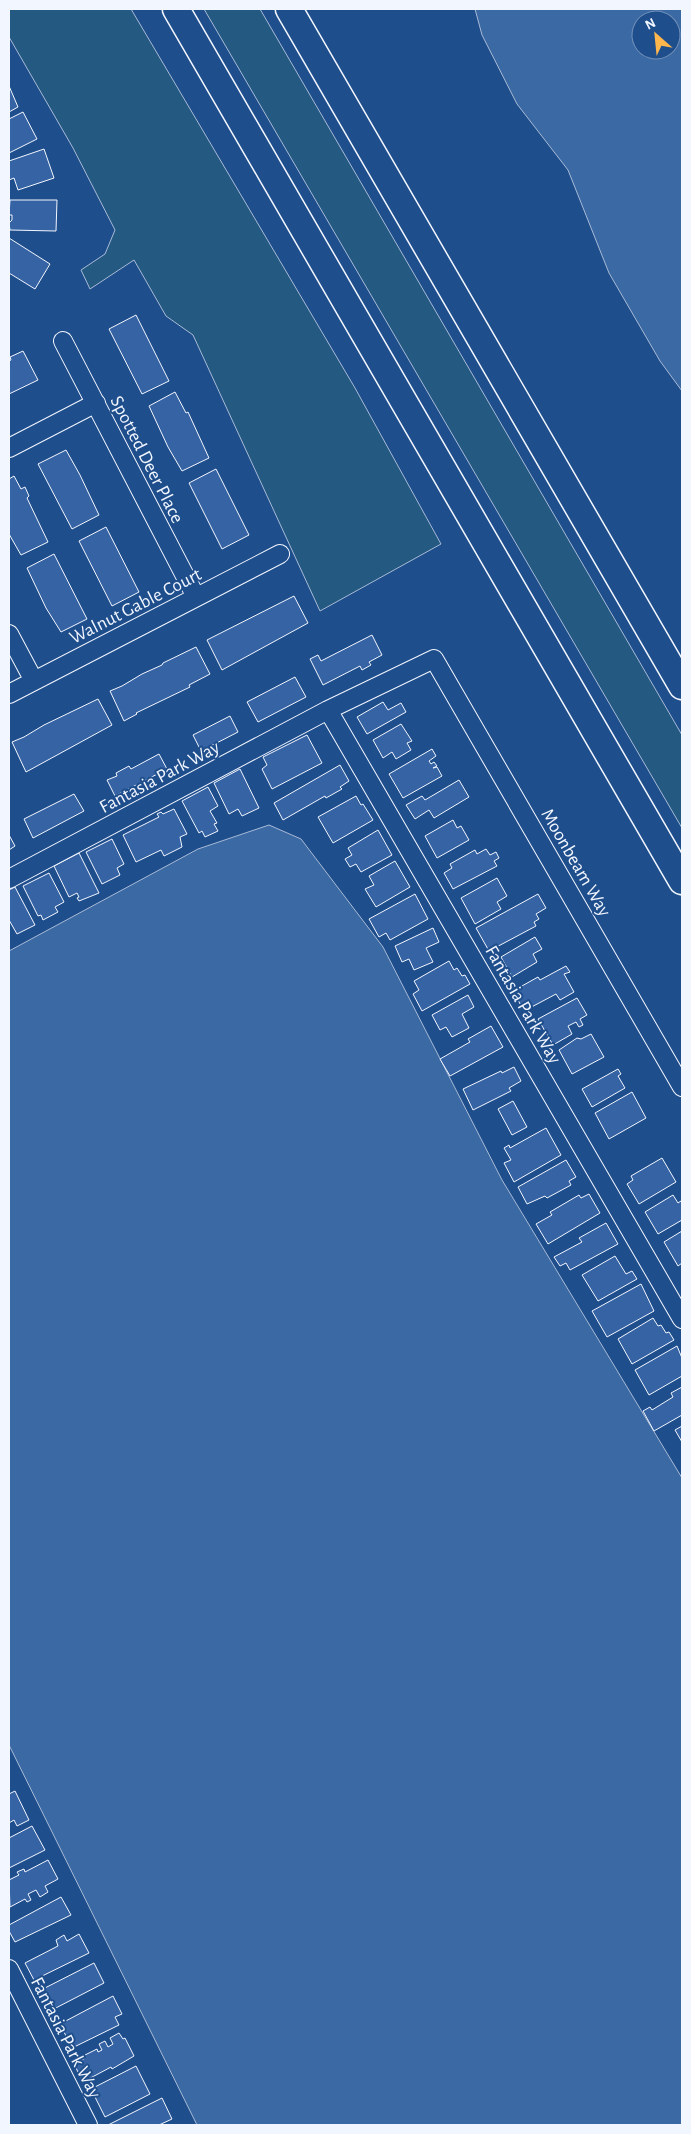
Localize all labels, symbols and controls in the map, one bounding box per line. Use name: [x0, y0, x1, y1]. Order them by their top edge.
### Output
north arrow: [631, 10, 681, 60]
text: N: [643, 16, 658, 33]
street label: Spotted Deer Place: [106, 393, 187, 526]
street label: Walnut Gable Court: [67, 565, 205, 648]
street label: Fantasia Park Way: [97, 738, 223, 817]
street label: Moonbeam Way: [537, 806, 614, 920]
street label: Fantasia Park Way: [481, 942, 564, 1067]
street label: Fantasia Park Way: [27, 1974, 104, 2101]

